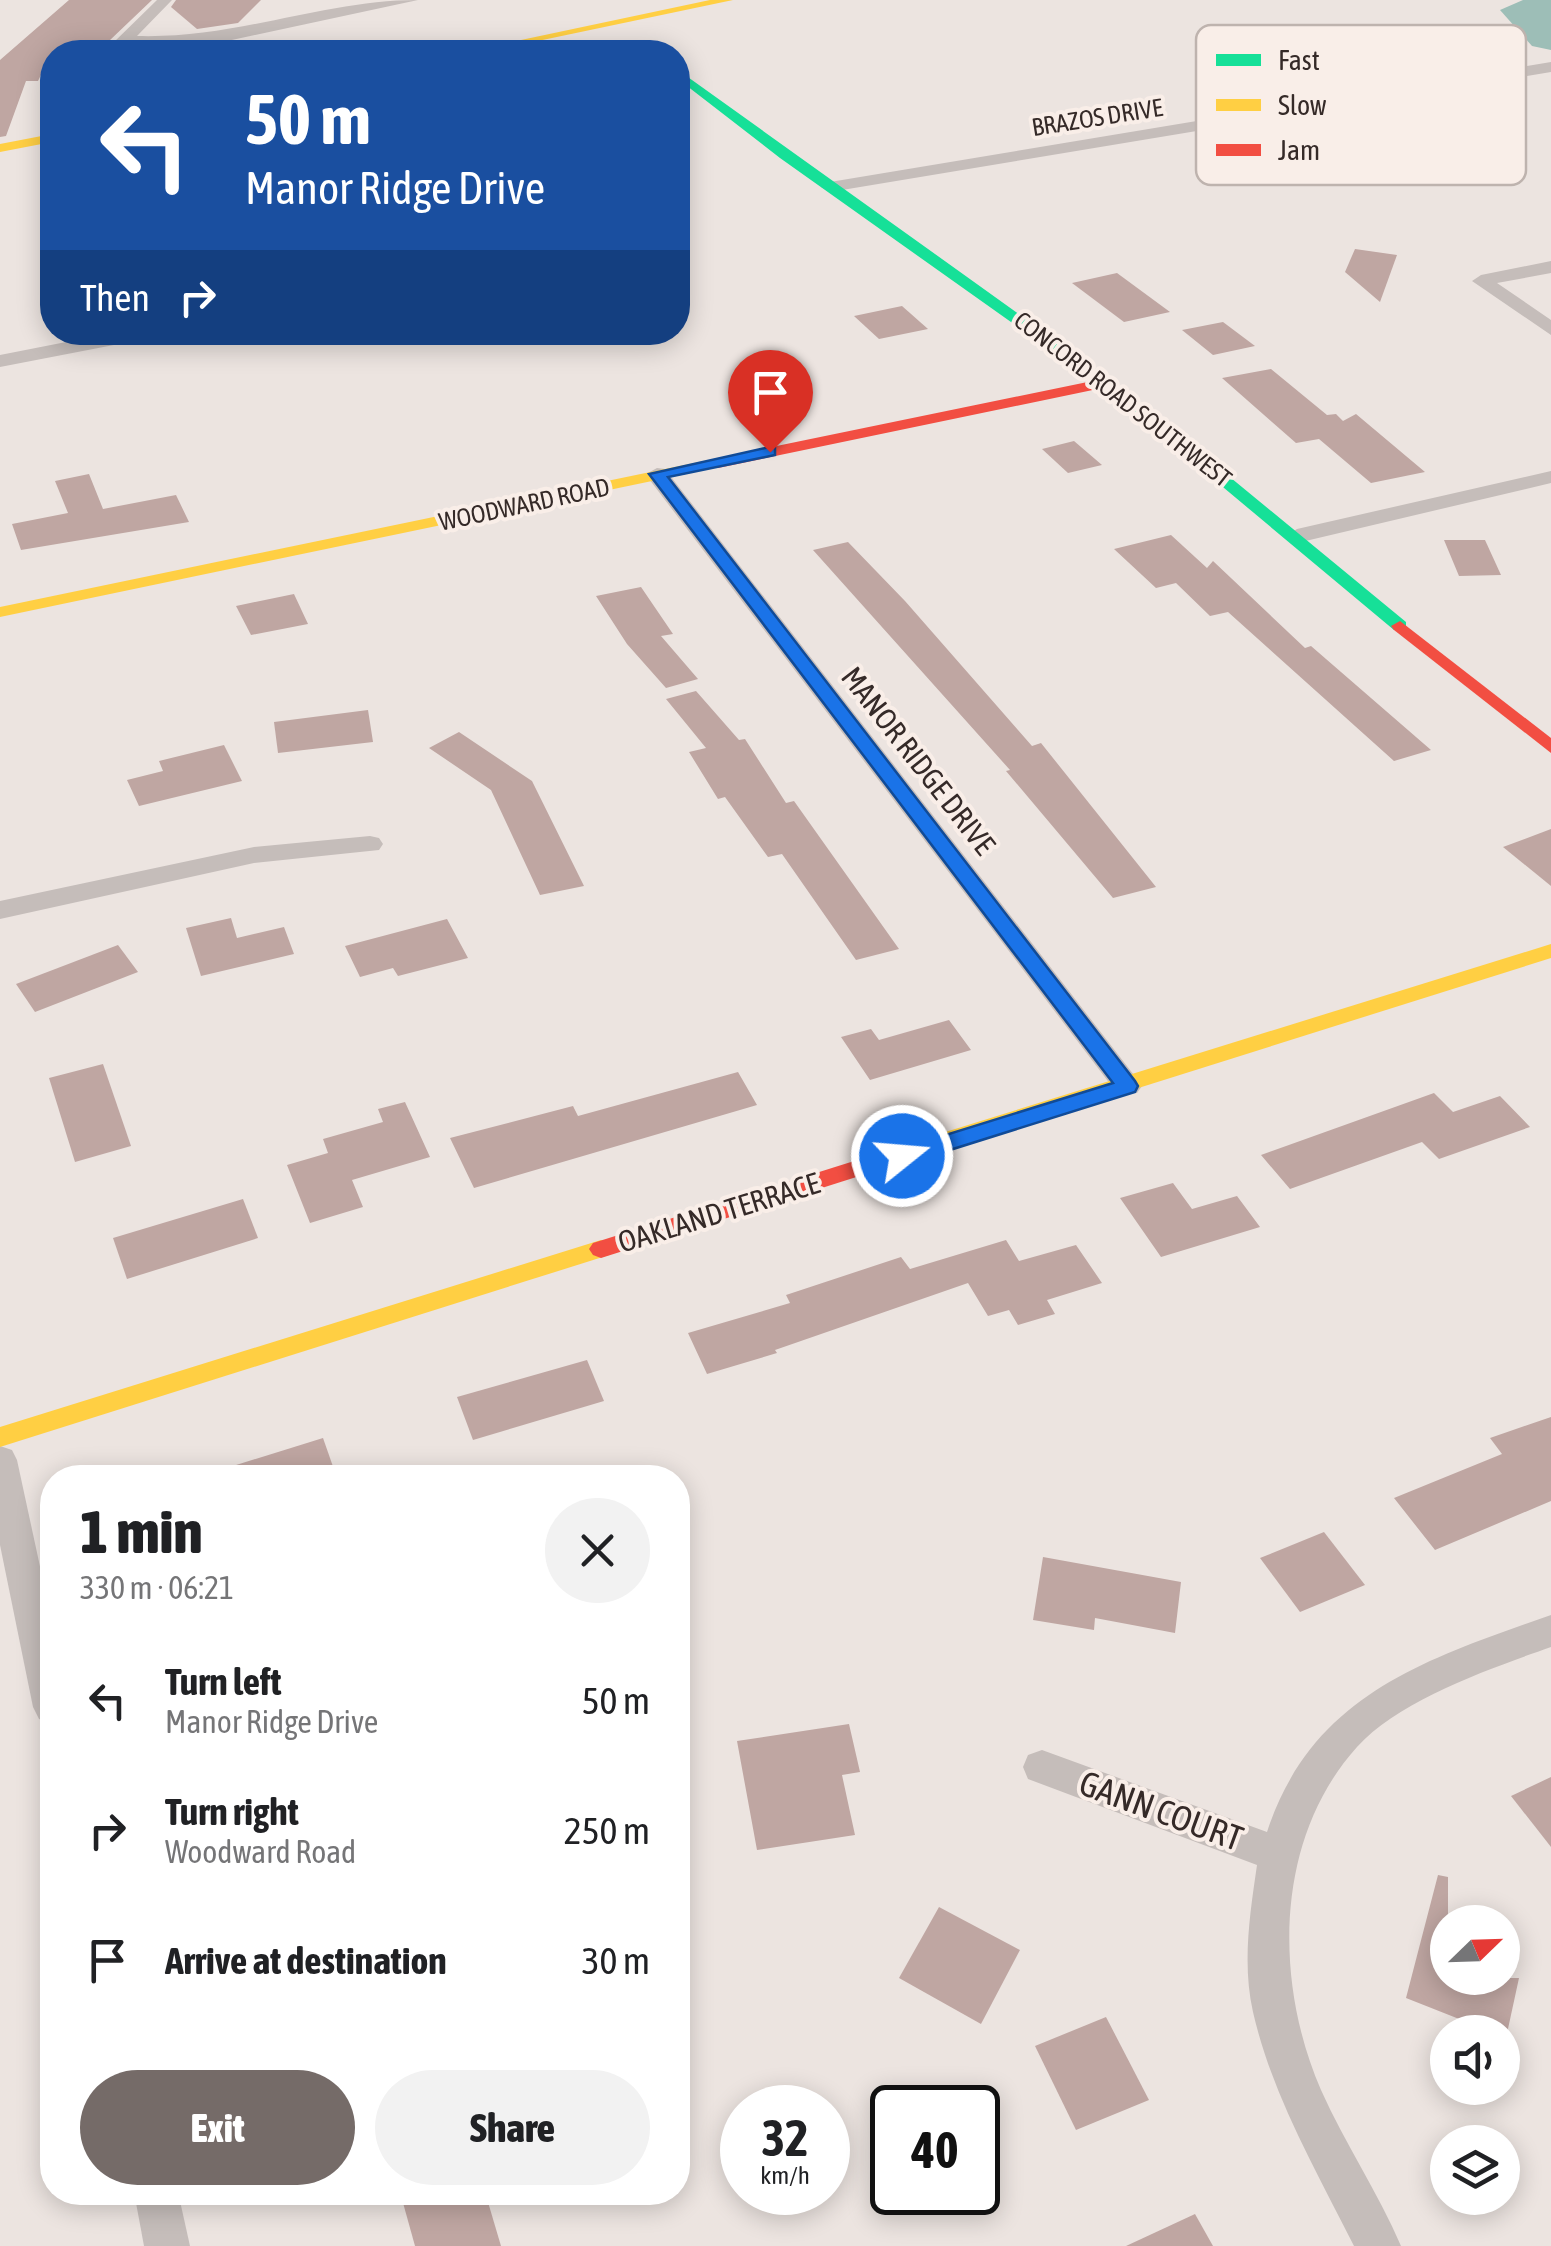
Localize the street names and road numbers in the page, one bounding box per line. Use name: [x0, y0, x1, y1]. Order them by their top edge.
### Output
street label: BRAZOS DRIVE: [1030, 93, 1165, 141]
street label: CONCORD ROAD SOUTHWEST: [1009, 306, 1237, 492]
street label: WOODWARD ROAD: [436, 472, 612, 536]
street label: MANOR RIDGE DRIVE: [835, 660, 1003, 861]
street label: OAKLAND TERRACE: [614, 1165, 824, 1259]
street label: GANN COURT: [1074, 1762, 1248, 1858]

